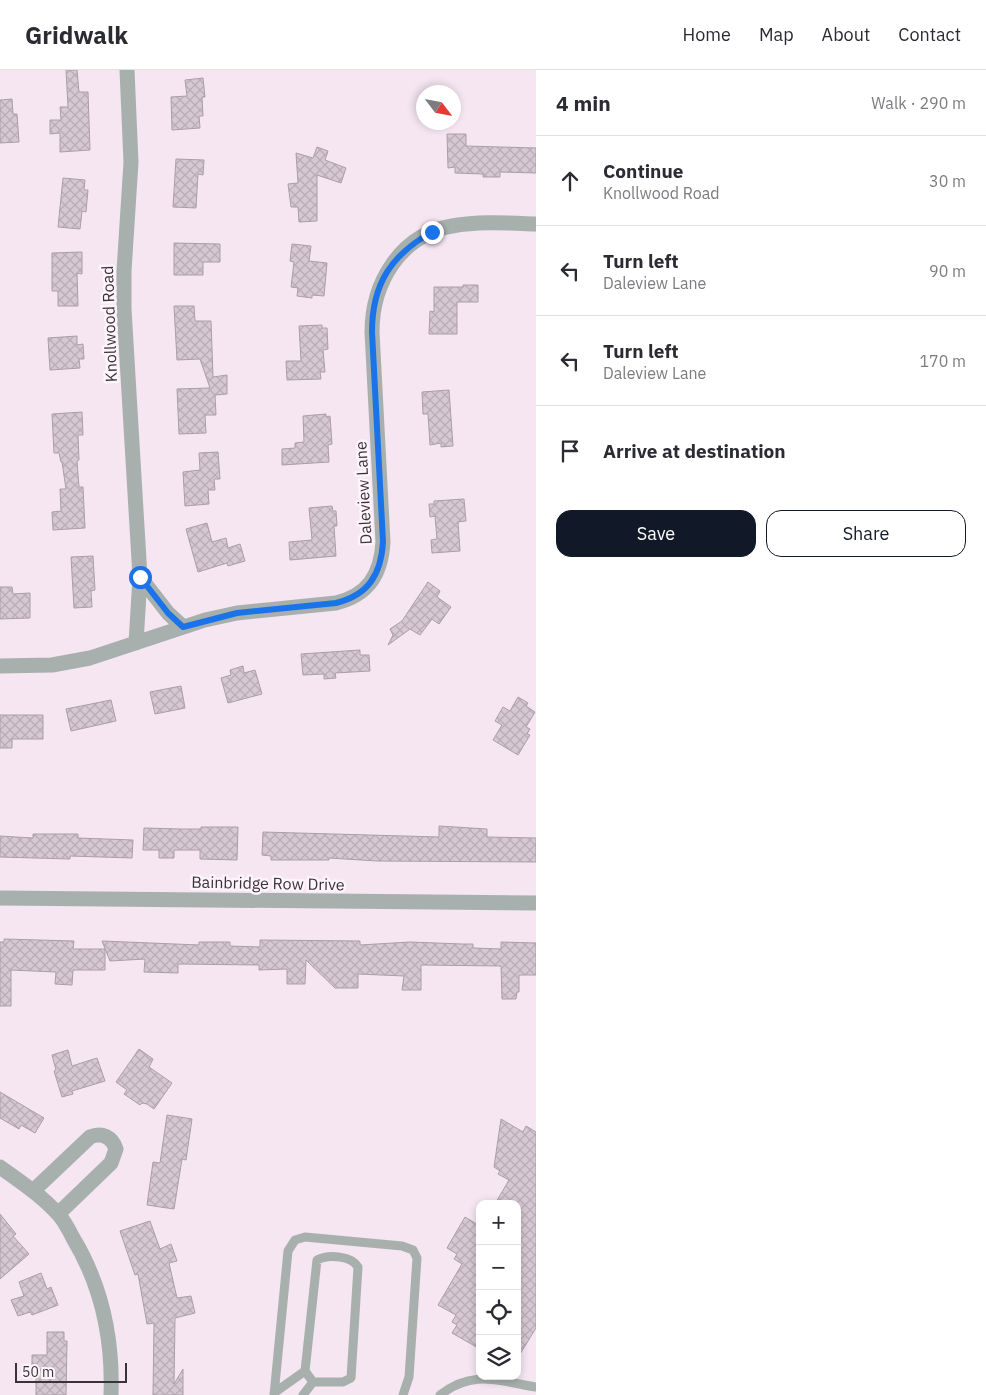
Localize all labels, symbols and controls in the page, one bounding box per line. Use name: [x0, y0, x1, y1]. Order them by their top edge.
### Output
text: Gridwalk: [25, 19, 128, 51]
text: Home: [683, 23, 731, 46]
text: Map: [759, 23, 794, 46]
text: About: [822, 23, 870, 46]
text: Contact: [898, 23, 961, 46]
north arrow: [416, 85, 461, 130]
text: 4 min: [556, 89, 611, 117]
text: Walk · 290 m: [871, 93, 966, 113]
text: Continue: [603, 159, 683, 183]
icon: ahead: [556, 167, 584, 195]
text: 30 m: [929, 171, 966, 191]
text: Knollwood Road: [603, 183, 720, 203]
route end: [421, 221, 444, 244]
text: Turn left: [603, 249, 679, 273]
icon: left: [556, 257, 584, 285]
text: 90 m: [929, 261, 966, 281]
street label: Knollwood Road: [97, 265, 121, 383]
text: Daleview Lane: [603, 273, 706, 293]
text: Turn left: [603, 339, 679, 363]
icon: left: [556, 347, 584, 375]
text: 170 m: [919, 351, 966, 371]
text: Daleview Lane: [603, 363, 706, 383]
icon: arrive: [556, 437, 584, 465]
text: Arrive at destination: [603, 439, 786, 463]
street label: Daleview Lane: [350, 441, 376, 545]
button: Save: [556, 510, 756, 557]
button: Share: [766, 510, 966, 557]
route start: [129, 566, 152, 589]
street label: Bainbridge Row Drive: [191, 872, 345, 894]
map controls: [476, 1200, 521, 1380]
button: +: [476, 1200, 521, 1245]
button: −: [476, 1245, 521, 1290]
button: locate: [476, 1290, 521, 1335]
button: layers: [476, 1335, 521, 1380]
scale bar: [15, 1360, 128, 1383]
text: 50 m: [22, 1363, 54, 1381]

